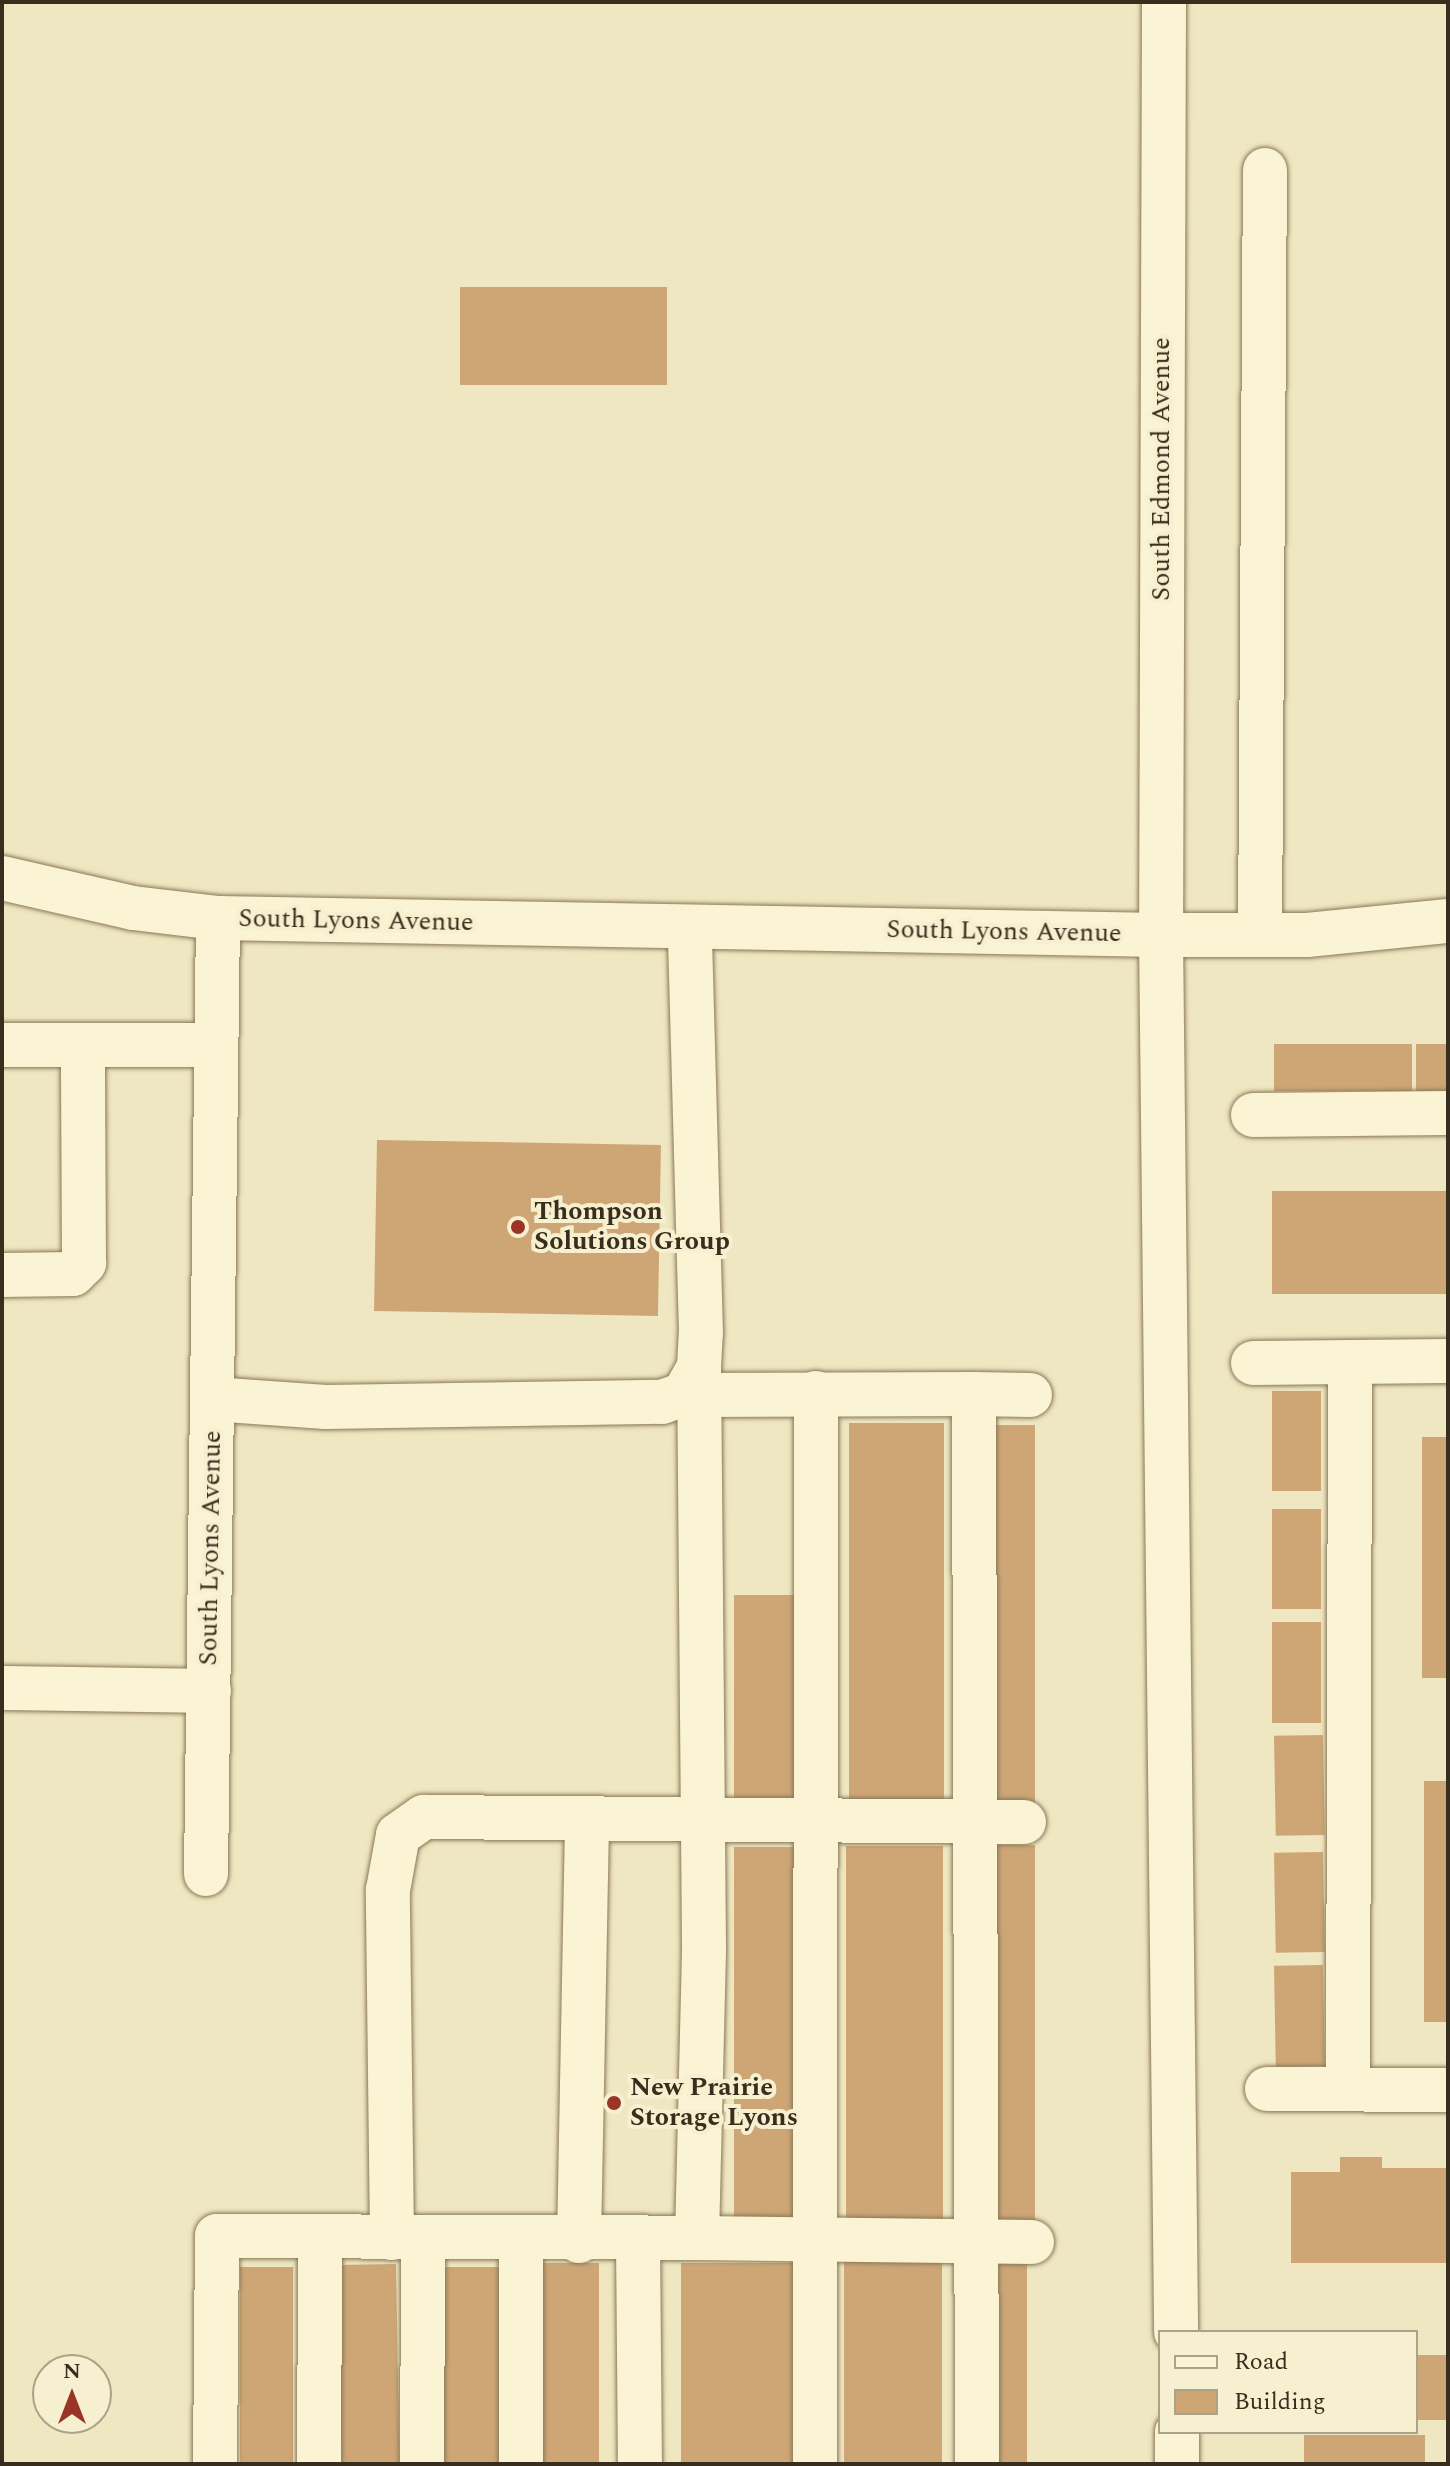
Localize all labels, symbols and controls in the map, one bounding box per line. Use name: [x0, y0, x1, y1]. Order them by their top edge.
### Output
street label: South Edmond Avenue: [1146, 337, 1178, 601]
street label: South Lyons Avenue: [238, 903, 474, 939]
street label: South Lyons Avenue: [886, 914, 1122, 950]
place label: Thompson Solutions Group: [534, 1196, 730, 1258]
marker: Thompson Solutions Group: [509, 1218, 527, 1236]
street label: South Lyons Avenue: [193, 1430, 229, 1666]
place label: New Prairie Storage Lyons: [630, 2072, 798, 2134]
marker: New Prairie Storage Lyons: [605, 2094, 623, 2112]
legend: [1158, 2330, 1418, 2434]
text: Road: [1234, 2344, 1288, 2380]
north arrow: [32, 2354, 112, 2434]
text: N: [63, 2355, 81, 2388]
text: Building: [1234, 2384, 1326, 2420]

